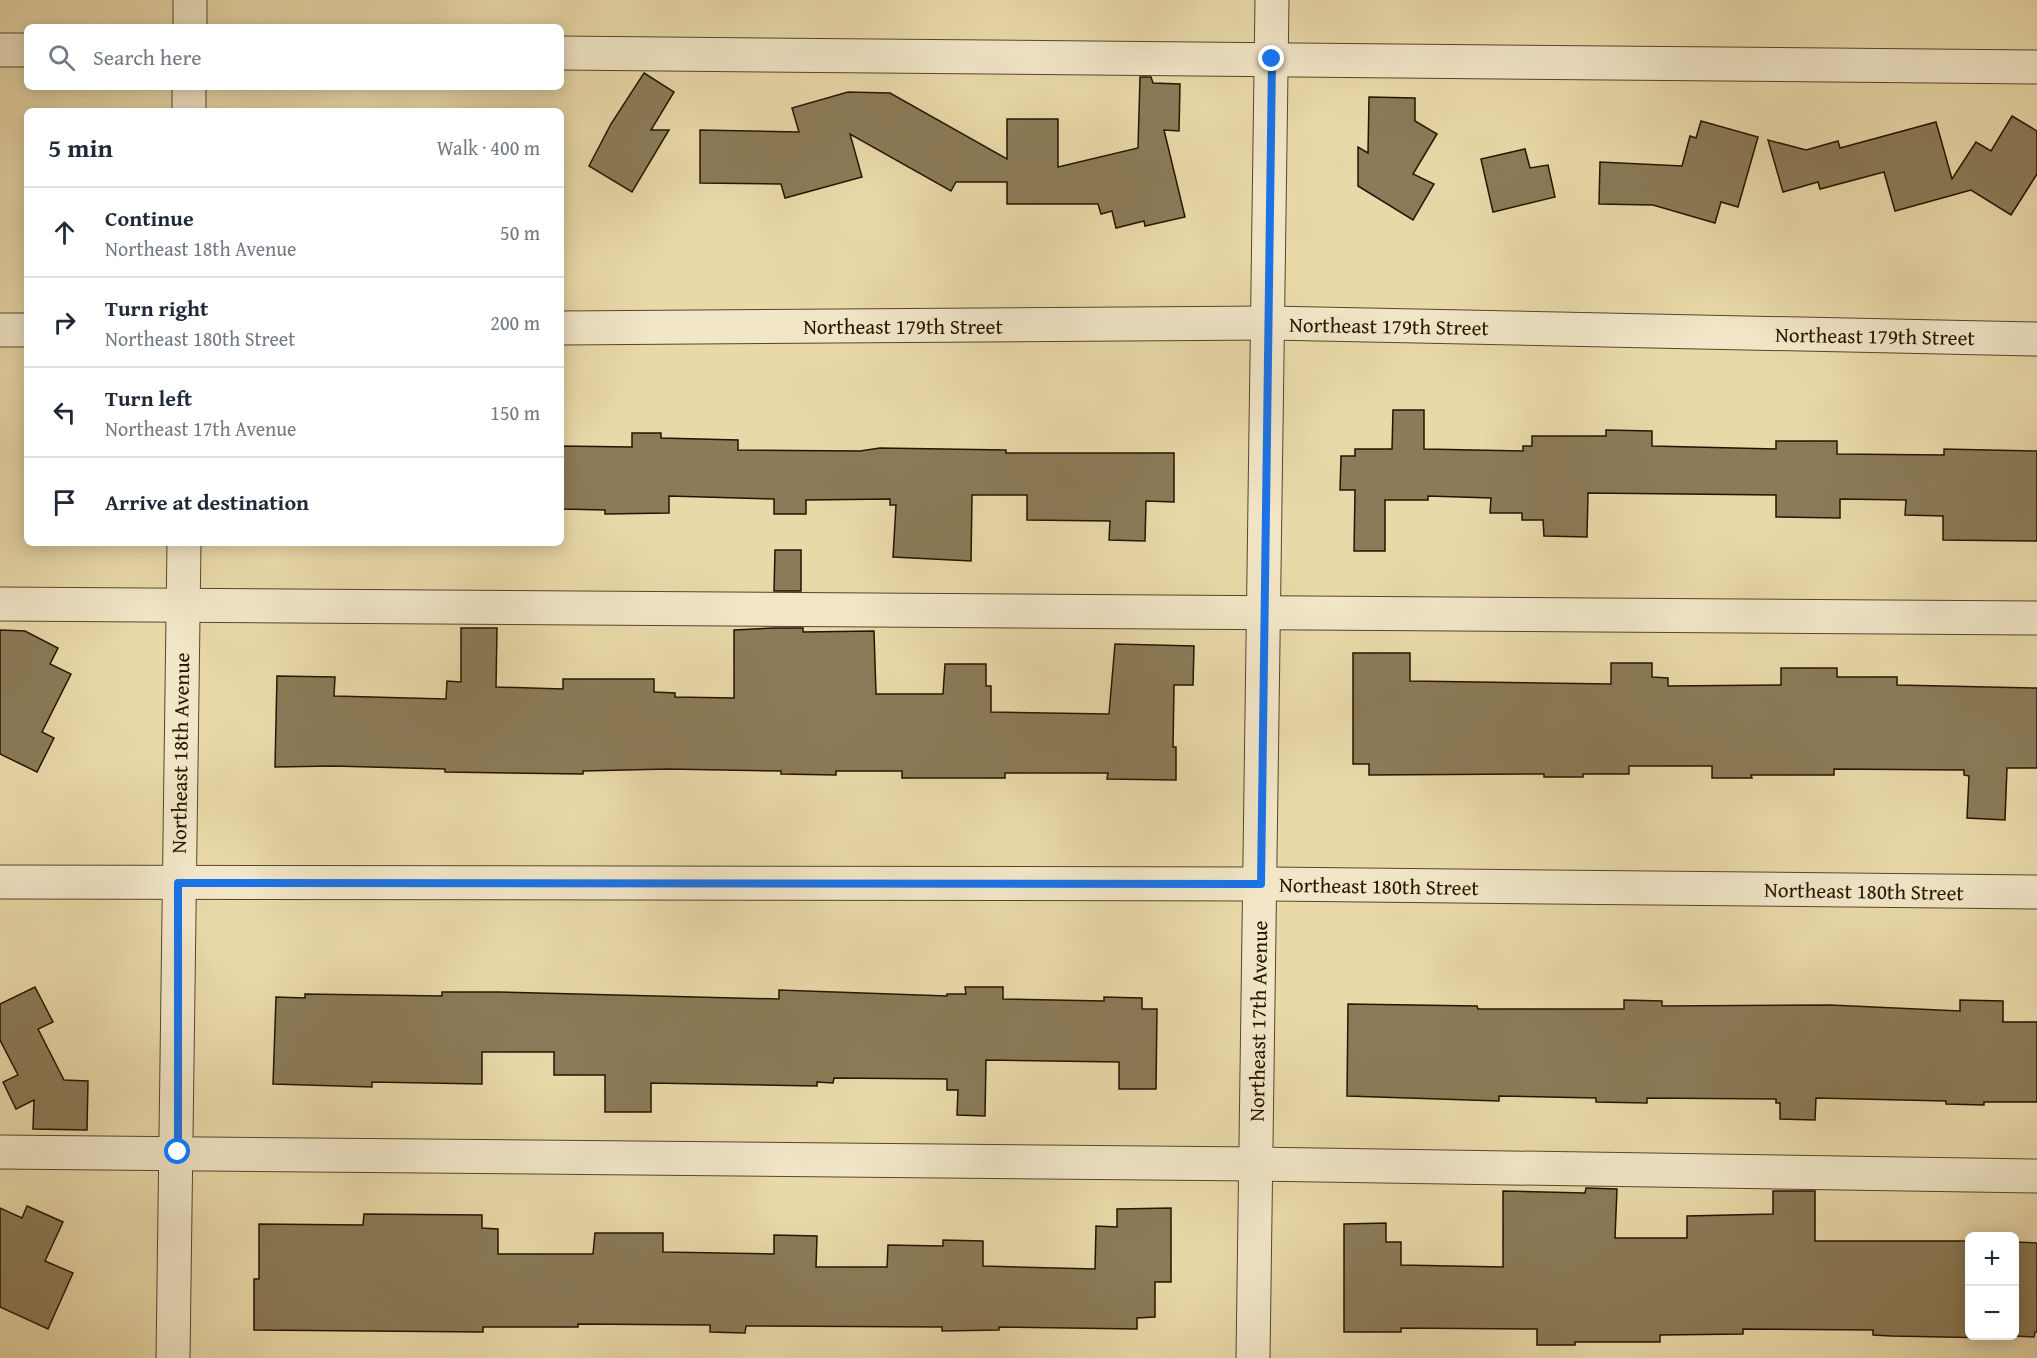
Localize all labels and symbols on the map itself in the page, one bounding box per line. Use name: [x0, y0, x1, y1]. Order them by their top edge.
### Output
route end: [1258, 45, 1284, 71]
street label: Northeast 179th Street: [1289, 309, 1490, 343]
street label: Northeast 179th Street: [803, 311, 1003, 342]
street label: Northeast 179th Street: [1775, 319, 1976, 353]
street label: Northeast 18th Avenue: [163, 652, 197, 854]
street label: Northeast 180th Street: [1279, 869, 1480, 903]
street label: Northeast 180th Street: [1764, 874, 1965, 908]
street label: Northeast 17th Avenue: [1241, 920, 1275, 1122]
route start: [164, 1138, 190, 1164]

